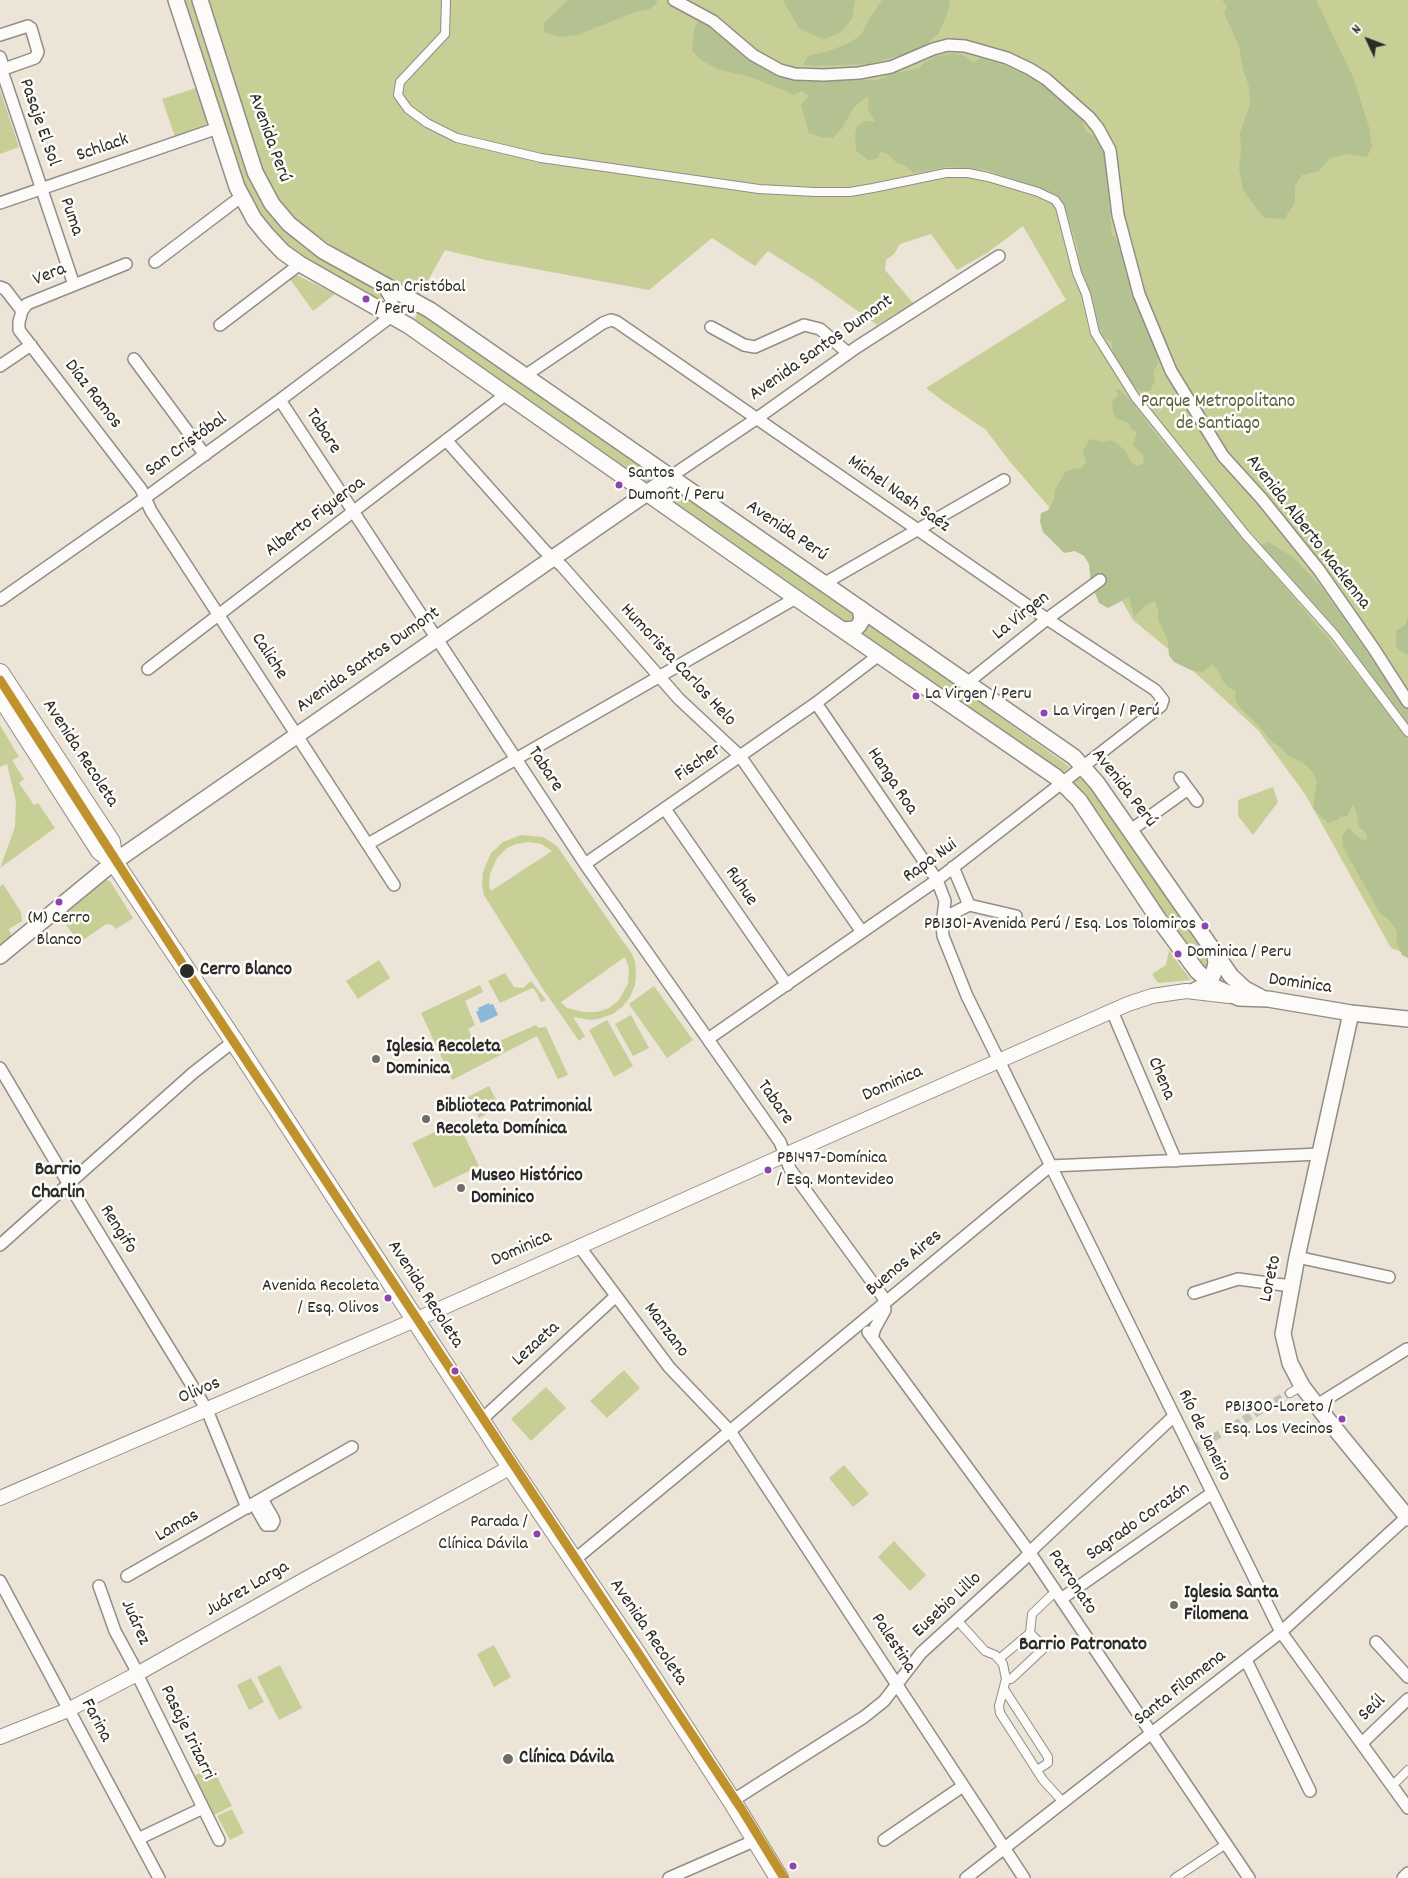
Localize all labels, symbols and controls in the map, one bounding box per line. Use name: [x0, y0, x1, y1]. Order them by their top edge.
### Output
north arrow: [1343, 15, 1393, 65]
text: N: [1347, 20, 1367, 39]
street label: Pasaje El Sol: [12, 76, 64, 170]
street label: Avenida Perú: [241, 90, 295, 186]
street label: Schlack: [74, 129, 132, 169]
street label: Puma: [53, 195, 87, 239]
street label: Vera: [30, 259, 70, 293]
place label: San Cristóbal / Peru: [375, 278, 465, 320]
street label: Avenida Santos Dumont: [746, 291, 898, 407]
marker: San Cristóbal / Peru: [361, 294, 371, 304]
street label: Díaz Ramos: [58, 356, 126, 434]
park label: Parque Metropolitano de Santiago: [1141, 392, 1295, 436]
street label: Tabare: [299, 405, 345, 459]
street label: San Cristóbal: [142, 409, 232, 483]
street label: Michel Nash Saéz: [842, 451, 954, 539]
street label: Avenida Alberto Mackenna: [1240, 451, 1374, 615]
place label: Santos Dumont / Peru: [628, 464, 724, 506]
street label: Alberto Figueroa: [261, 473, 371, 563]
marker: Santos Dumont / Peru: [614, 480, 624, 490]
street label: Avenida Perú: [741, 496, 831, 568]
street label: La Virgen: [989, 588, 1055, 646]
street label: Humorista Carlos Helo: [614, 600, 740, 732]
street label: Avenida Santos Dumont: [293, 603, 445, 719]
street label: Caliche: [245, 629, 291, 685]
place label: La Virgen / Peru: [925, 685, 1032, 707]
marker: La Virgen / Peru: [911, 691, 921, 701]
street label: Avenida Recoleta: [36, 696, 122, 812]
place label: La Virgen / Perú: [1053, 702, 1160, 724]
marker: La Virgen / Perú: [1039, 708, 1049, 718]
street label: Fischer: [671, 740, 727, 788]
street label: Tabare: [521, 743, 567, 797]
street label: Hanga Roa: [860, 744, 922, 820]
street label: Avenida Perú: [1085, 745, 1161, 833]
street label: Rapa Nui: [900, 835, 962, 889]
street label: Ruhue: [718, 863, 762, 911]
marker: (M) Cerro Blanco: [54, 897, 64, 907]
place label: (M) Cerro Blanco: [28, 909, 90, 952]
place label: PB1301-Avenida Perú / Esq. Los Tolomiros: [924, 915, 1196, 937]
marker: PB1301-Avenida Perú / Esq. Los Tolomiros: [1200, 921, 1210, 931]
place label: Dominica / Peru: [1187, 943, 1291, 965]
marker: Dominica / Peru: [1173, 949, 1183, 959]
place label: Cerro Blanco: [200, 960, 292, 982]
marker: Cerro Blanco: [178, 962, 196, 980]
street label: Dominica: [1267, 969, 1333, 1001]
place label: Iglesia Recoleta Dominica: [386, 1037, 500, 1081]
marker: Iglesia Recoleta Dominica: [370, 1053, 382, 1065]
street label: Chena: [1141, 1054, 1179, 1104]
street label: Dominica: [859, 1062, 927, 1108]
street label: Tabare: [751, 1076, 797, 1130]
place label: Biblioteca Patrimonial Recoleta Domínica: [436, 1097, 592, 1141]
marker: Biblioteca Patrimonial Recoleta Domínica: [420, 1113, 432, 1125]
place label: PB1497-Domínica / Esq. Montevideo: [777, 1149, 894, 1192]
district label: Barrio Charlin: [31, 1159, 85, 1206]
marker: PB1497-Domínica / Esq. Montevideo: [763, 1165, 773, 1175]
place label: Museo Histórico Dominico: [471, 1166, 583, 1210]
marker: Museo Histórico Dominico: [455, 1182, 467, 1194]
street label: Rengifo: [93, 1201, 141, 1259]
street label: Buenos Aires: [862, 1226, 948, 1302]
street label: Dominica: [488, 1227, 556, 1273]
street label: Avenida Recoleta: [381, 1237, 467, 1353]
street label: Loreto: [1256, 1254, 1288, 1304]
place label: Avenida Recoleta / Esq. Olivos: [262, 1277, 379, 1320]
marker: Avenida Recoleta / Esq. Olivos: [383, 1293, 393, 1303]
street label: Manzano: [637, 1299, 693, 1363]
street label: Lezaeta: [508, 1318, 566, 1372]
unlabelled marker: [450, 1366, 460, 1376]
street label: Olivos: [176, 1373, 224, 1411]
street label: Río de Janeiro: [1171, 1386, 1235, 1486]
place label: PB1300-Loreto / Esq. Los Vecinos: [1224, 1398, 1333, 1440]
marker: PB1300-Loreto / Esq. Los Vecinos: [1337, 1414, 1347, 1424]
street label: Sagrado Corazón: [1083, 1479, 1195, 1567]
street label: Lamas: [152, 1505, 204, 1549]
place label: Parada / Clínica Dávila: [438, 1513, 528, 1556]
marker: Parada / Clínica Dávila: [532, 1529, 542, 1539]
street label: Patronato: [1041, 1546, 1101, 1620]
street label: Juárez Larga: [202, 1557, 294, 1623]
street label: Eusebio Lillo: [909, 1568, 987, 1644]
street label: Avenida Recoleta: [603, 1575, 691, 1691]
place label: Iglesia Santa Filomena: [1184, 1583, 1278, 1627]
street label: Juárez: [114, 1597, 154, 1649]
marker: Iglesia Santa Filomena: [1168, 1599, 1180, 1611]
street label: Palestina: [864, 1610, 920, 1678]
district label: Barrio Patronato: [1019, 1634, 1147, 1658]
street label: Santa Filomena: [1130, 1646, 1232, 1732]
street label: Pasaje Irizarri: [153, 1682, 219, 1784]
street label: Seúl: [1354, 1691, 1392, 1727]
street label: Farina: [74, 1696, 116, 1746]
place label: Clínica Dávila: [519, 1748, 614, 1770]
marker: Clínica Dávila: [501, 1752, 515, 1766]
unlabelled marker: [788, 1861, 798, 1871]

